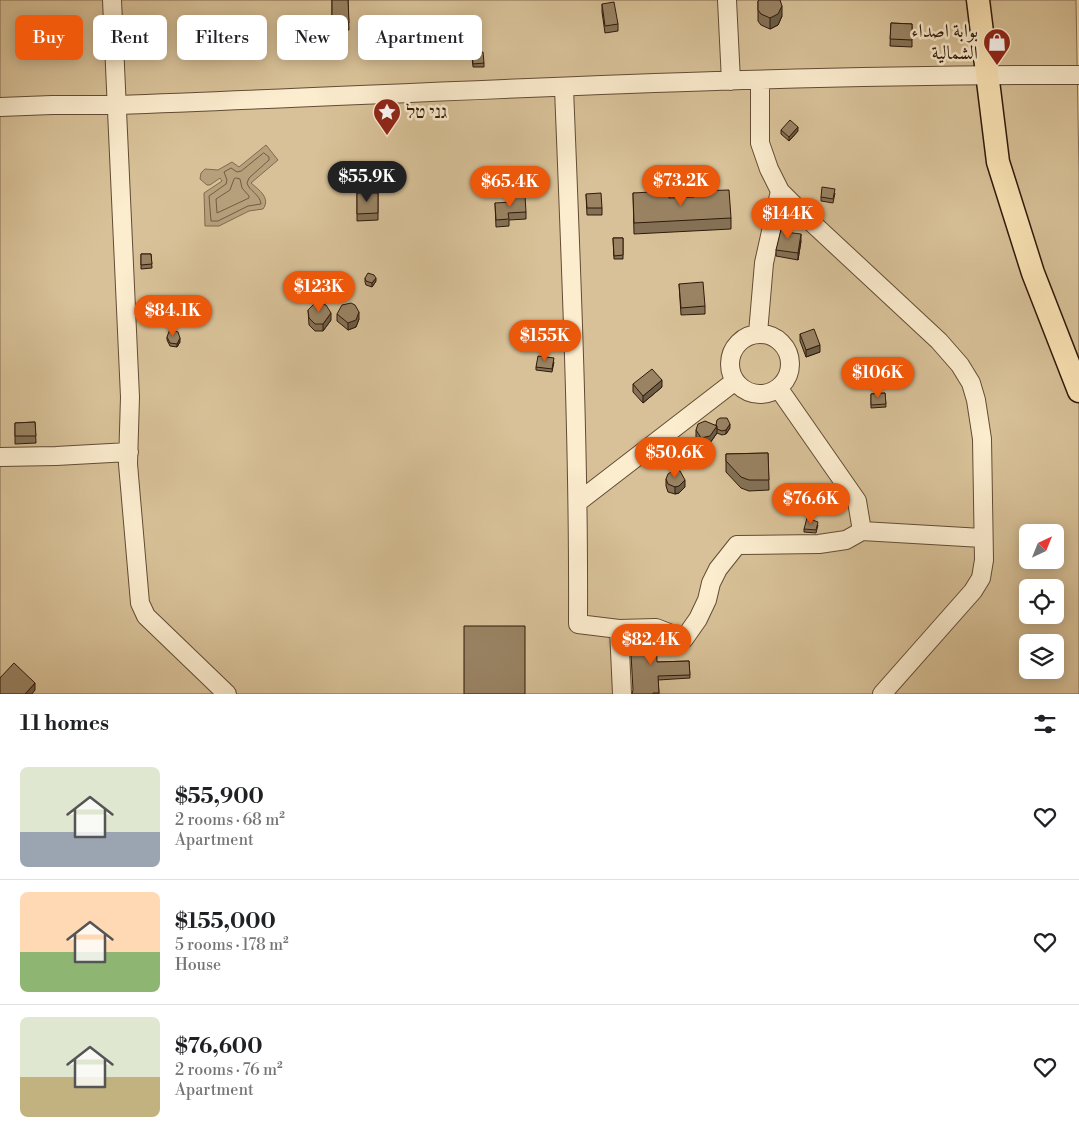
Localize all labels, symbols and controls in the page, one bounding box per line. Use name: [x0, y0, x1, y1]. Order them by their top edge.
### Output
chip: Buy: [15, 15, 83, 60]
chip: Rent: [93, 15, 167, 60]
chip: Filters: [177, 15, 267, 60]
chip: New: [277, 15, 348, 60]
chip: Apartment: [358, 15, 482, 60]
place label: بوابة اصداء الشمالية: [911, 19, 978, 65]
shop icon: بوابة اصداء الشمالية: [982, 27, 1012, 66]
place icon: גני טל: [372, 97, 402, 136]
place label: גני טל: [406, 100, 447, 124]
pin: $55.9K: [326, 160, 408, 203]
pin: $73.2K: [640, 164, 722, 207]
pin: $65.4K: [469, 166, 551, 208]
text: $55.9K: [339, 167, 395, 187]
text: $73.2K: [653, 171, 709, 191]
text: $65.4K: [481, 172, 539, 192]
pin: $144K: [753, 198, 823, 240]
text: $144K: [762, 204, 814, 224]
pin: $123K: [284, 270, 354, 313]
text: $123K: [294, 277, 344, 297]
pin: $84.1K: [132, 294, 214, 337]
text: $84.1K: [145, 301, 201, 321]
pin: $155K: [510, 320, 580, 362]
text: $155K: [520, 326, 570, 346]
pin: $106K: [843, 356, 913, 399]
text: $106K: [852, 363, 904, 383]
pin: $50.6K: [634, 436, 716, 479]
text: $50.6K: [646, 443, 704, 463]
pin: $76.6K: [770, 482, 852, 525]
text: $76.6K: [783, 489, 839, 509]
north arrow: [1019, 524, 1064, 569]
map controls: [1019, 524, 1064, 679]
button: locate: [1019, 579, 1064, 624]
pin: $82.4K: [610, 624, 692, 666]
text: $82.4K: [622, 630, 680, 650]
button: layers: [1019, 634, 1064, 679]
icon: filters: [1031, 710, 1059, 738]
text: 11 homes: [20, 711, 109, 737]
text: $55,900: [175, 784, 264, 810]
icon: home: [60, 787, 120, 847]
icon: heart: [1031, 803, 1059, 831]
text: 2 rooms · 68 m²: [175, 810, 285, 830]
text: Apartment: [175, 830, 254, 850]
text: $155,000: [175, 909, 276, 935]
icon: home: [60, 912, 120, 972]
icon: heart: [1031, 928, 1059, 956]
text: 5 rooms · 178 m²: [175, 935, 289, 955]
text: House: [175, 955, 221, 975]
text: $76,600: [175, 1034, 262, 1060]
icon: home: [60, 1037, 120, 1097]
icon: heart: [1031, 1053, 1059, 1081]
text: 2 rooms · 76 m²: [175, 1060, 283, 1080]
text: Apartment: [175, 1080, 254, 1100]

